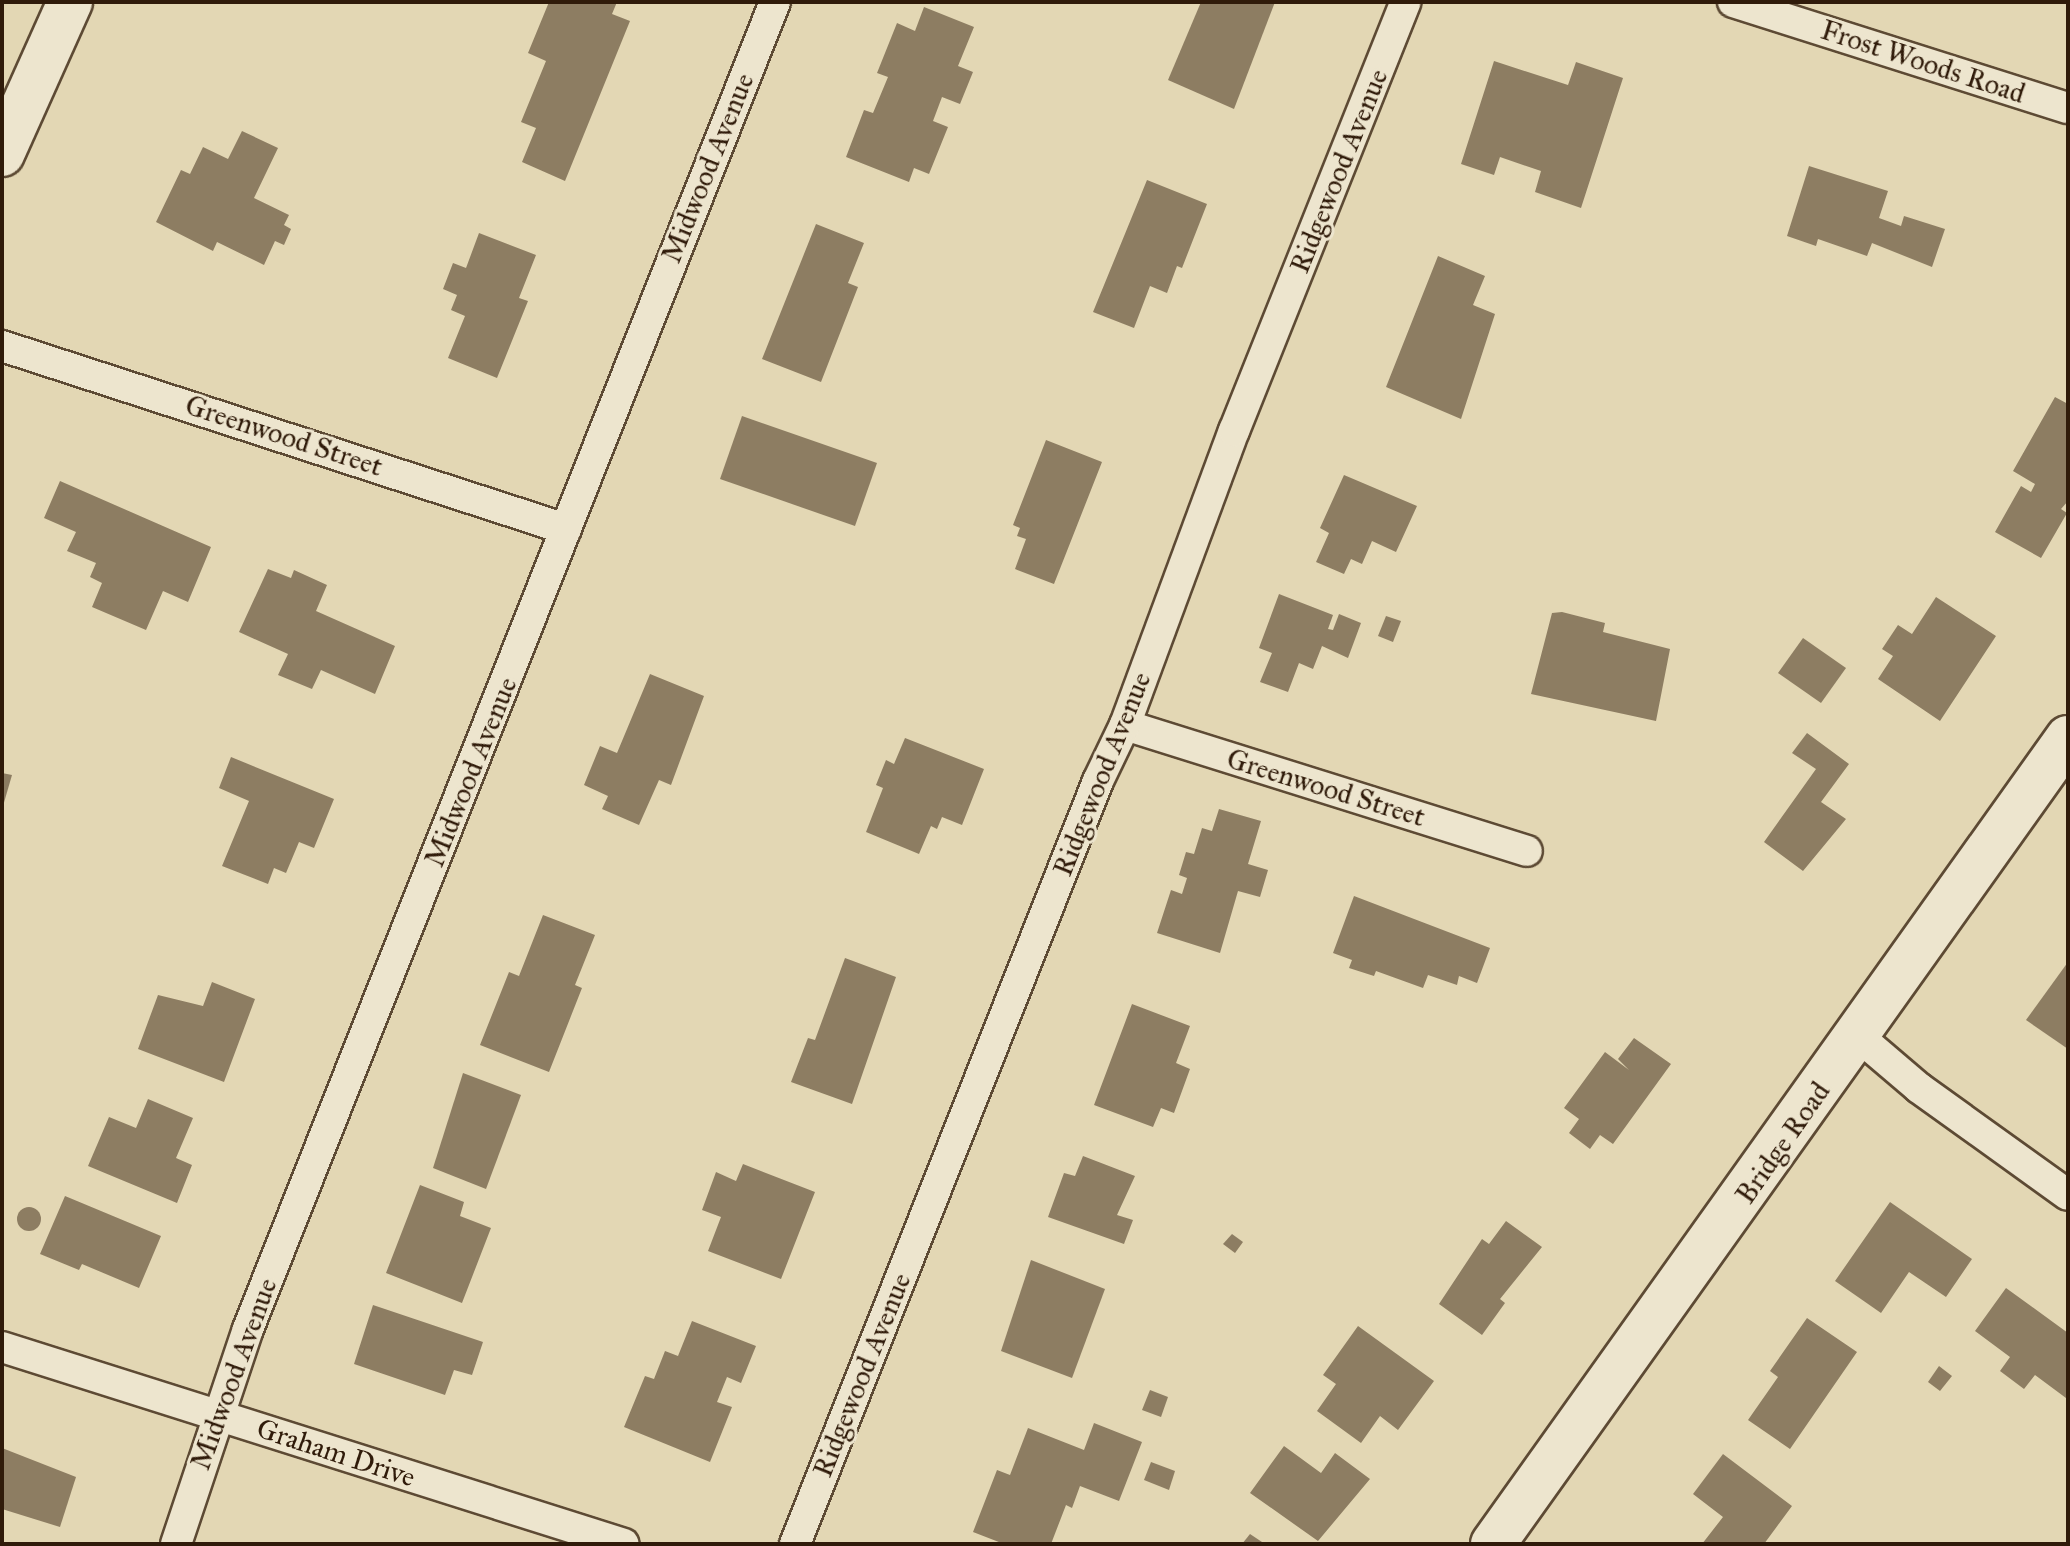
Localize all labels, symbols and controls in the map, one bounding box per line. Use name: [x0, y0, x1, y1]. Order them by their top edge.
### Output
street label: Frost Woods Road: [1817, 13, 2029, 111]
street label: Ridgewood Avenue: [1283, 64, 1395, 278]
street label: Midwood Avenue: [655, 68, 761, 268]
street label: Greenwood Street: [181, 388, 387, 484]
street label: Ridgewood Avenue: [1046, 667, 1158, 881]
street label: Midwood Avenue: [418, 672, 524, 872]
street label: Greenwood Street: [1223, 742, 1429, 834]
street label: Bridge Road: [1729, 1076, 1837, 1210]
street label: Ridgewood Avenue: [806, 1268, 918, 1482]
street label: Midwood Avenue: [184, 1274, 284, 1474]
street label: Graham Drive: [253, 1412, 419, 1494]

